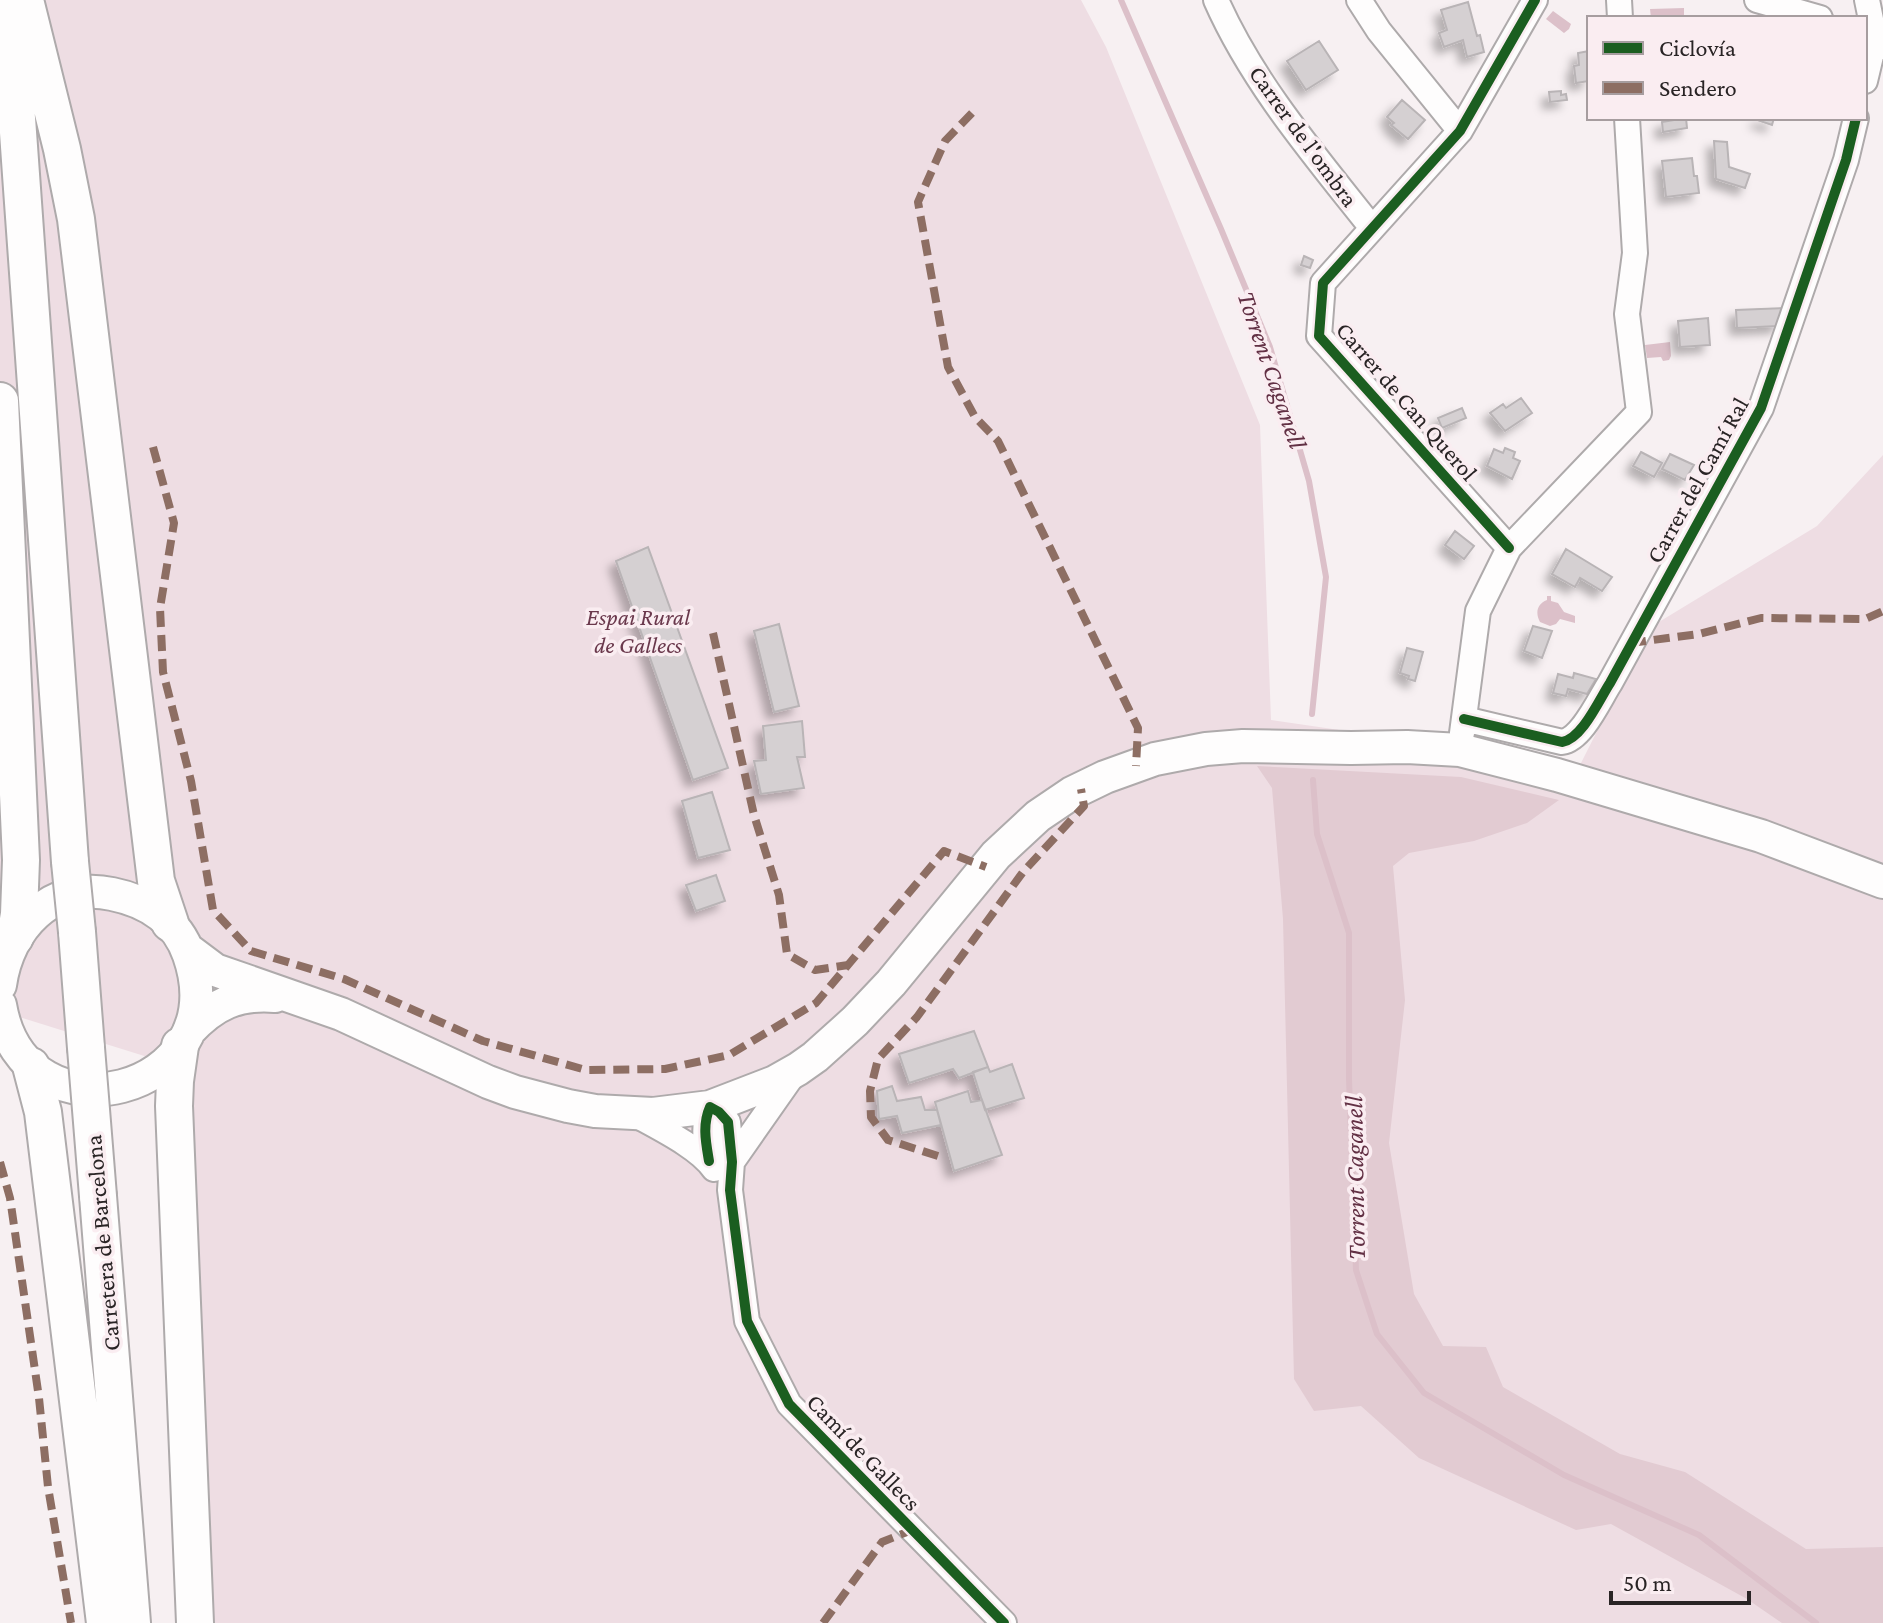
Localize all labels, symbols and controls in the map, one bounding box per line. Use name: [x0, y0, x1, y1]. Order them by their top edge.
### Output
legend: [1587, 16, 1867, 120]
text: Ciclovía: [1659, 34, 1736, 61]
street label: Carrer de l'ombra: [1244, 60, 1364, 212]
text: Sendero: [1659, 74, 1737, 101]
water label: Torrent Caganell: [1232, 288, 1313, 453]
street label: Carrer de Can Querol: [1331, 316, 1483, 486]
street label: Carrer del Camí Ral: [1640, 393, 1754, 567]
park label: Espai Rural de Gallecs: [586, 603, 691, 658]
water label: Torrent Caganell: [1339, 1095, 1371, 1260]
street label: Carretera de Barcelona: [79, 1134, 125, 1352]
street label: Camí de Gallecs: [802, 1388, 926, 1516]
scale bar: [1611, 1555, 1749, 1605]
text: 50 m: [1623, 1569, 1672, 1596]

